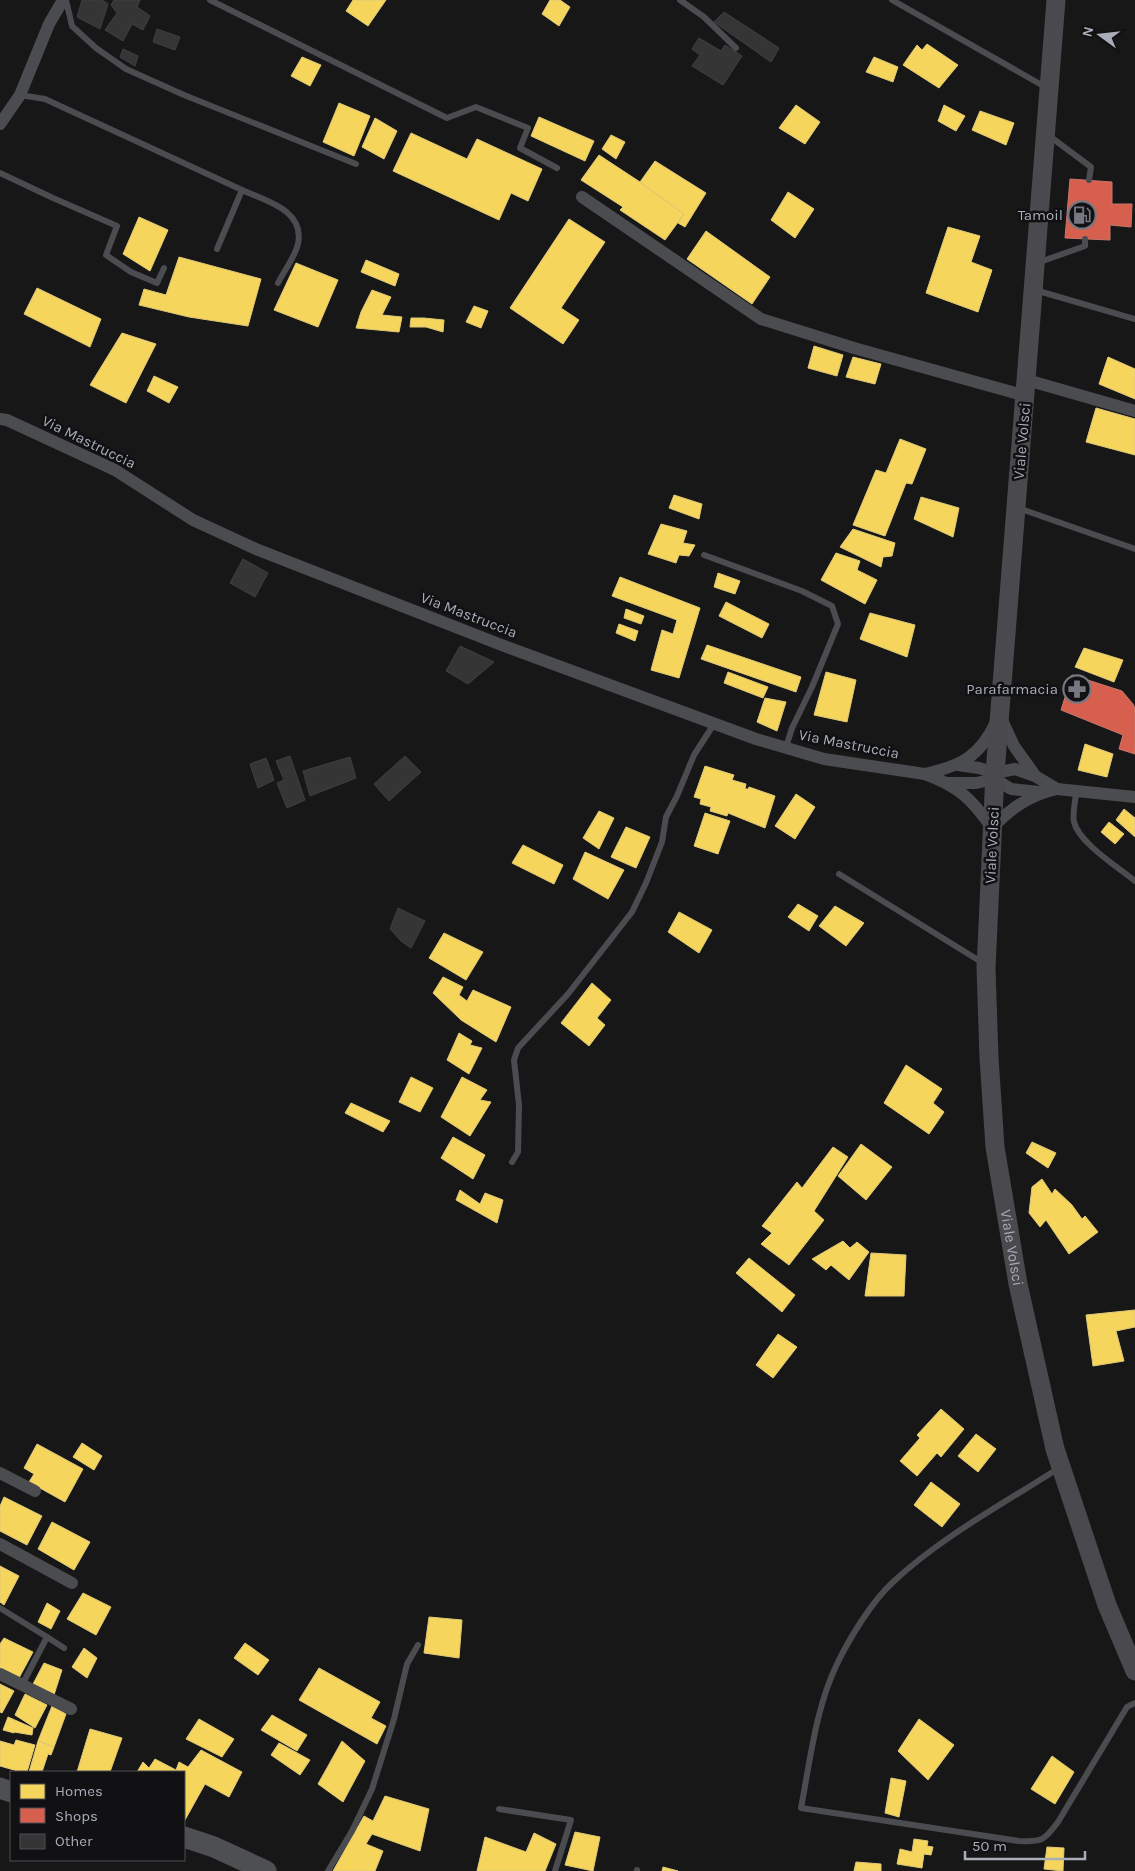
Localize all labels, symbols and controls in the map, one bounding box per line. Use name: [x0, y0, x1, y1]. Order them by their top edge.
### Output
north arrow: [1075, 10, 1125, 60]
text: N: [1078, 25, 1097, 39]
fuel station icon: Tamoil: [1067, 200, 1097, 230]
place label: Tamoil: [1018, 206, 1063, 224]
street label: Viale Volsci: [1010, 402, 1034, 480]
street label: Via Mastruccia: [39, 412, 139, 472]
street label: Via Mastruccia: [418, 588, 520, 642]
pharmacy icon: Parafarmacia: [1062, 674, 1092, 704]
place label: Parafarmacia: [966, 680, 1058, 698]
street label: Via Mastruccia: [797, 725, 901, 763]
street label: Viale Volsci: [981, 806, 1003, 884]
street label: Viale Volsci: [997, 1208, 1027, 1287]
legend: [10, 1771, 185, 1861]
text: Homes: [55, 1782, 103, 1800]
text: Shops: [55, 1807, 98, 1825]
scale bar: [965, 1828, 1085, 1860]
text: Other: [55, 1832, 93, 1850]
text: 50 m: [972, 1837, 1007, 1855]

